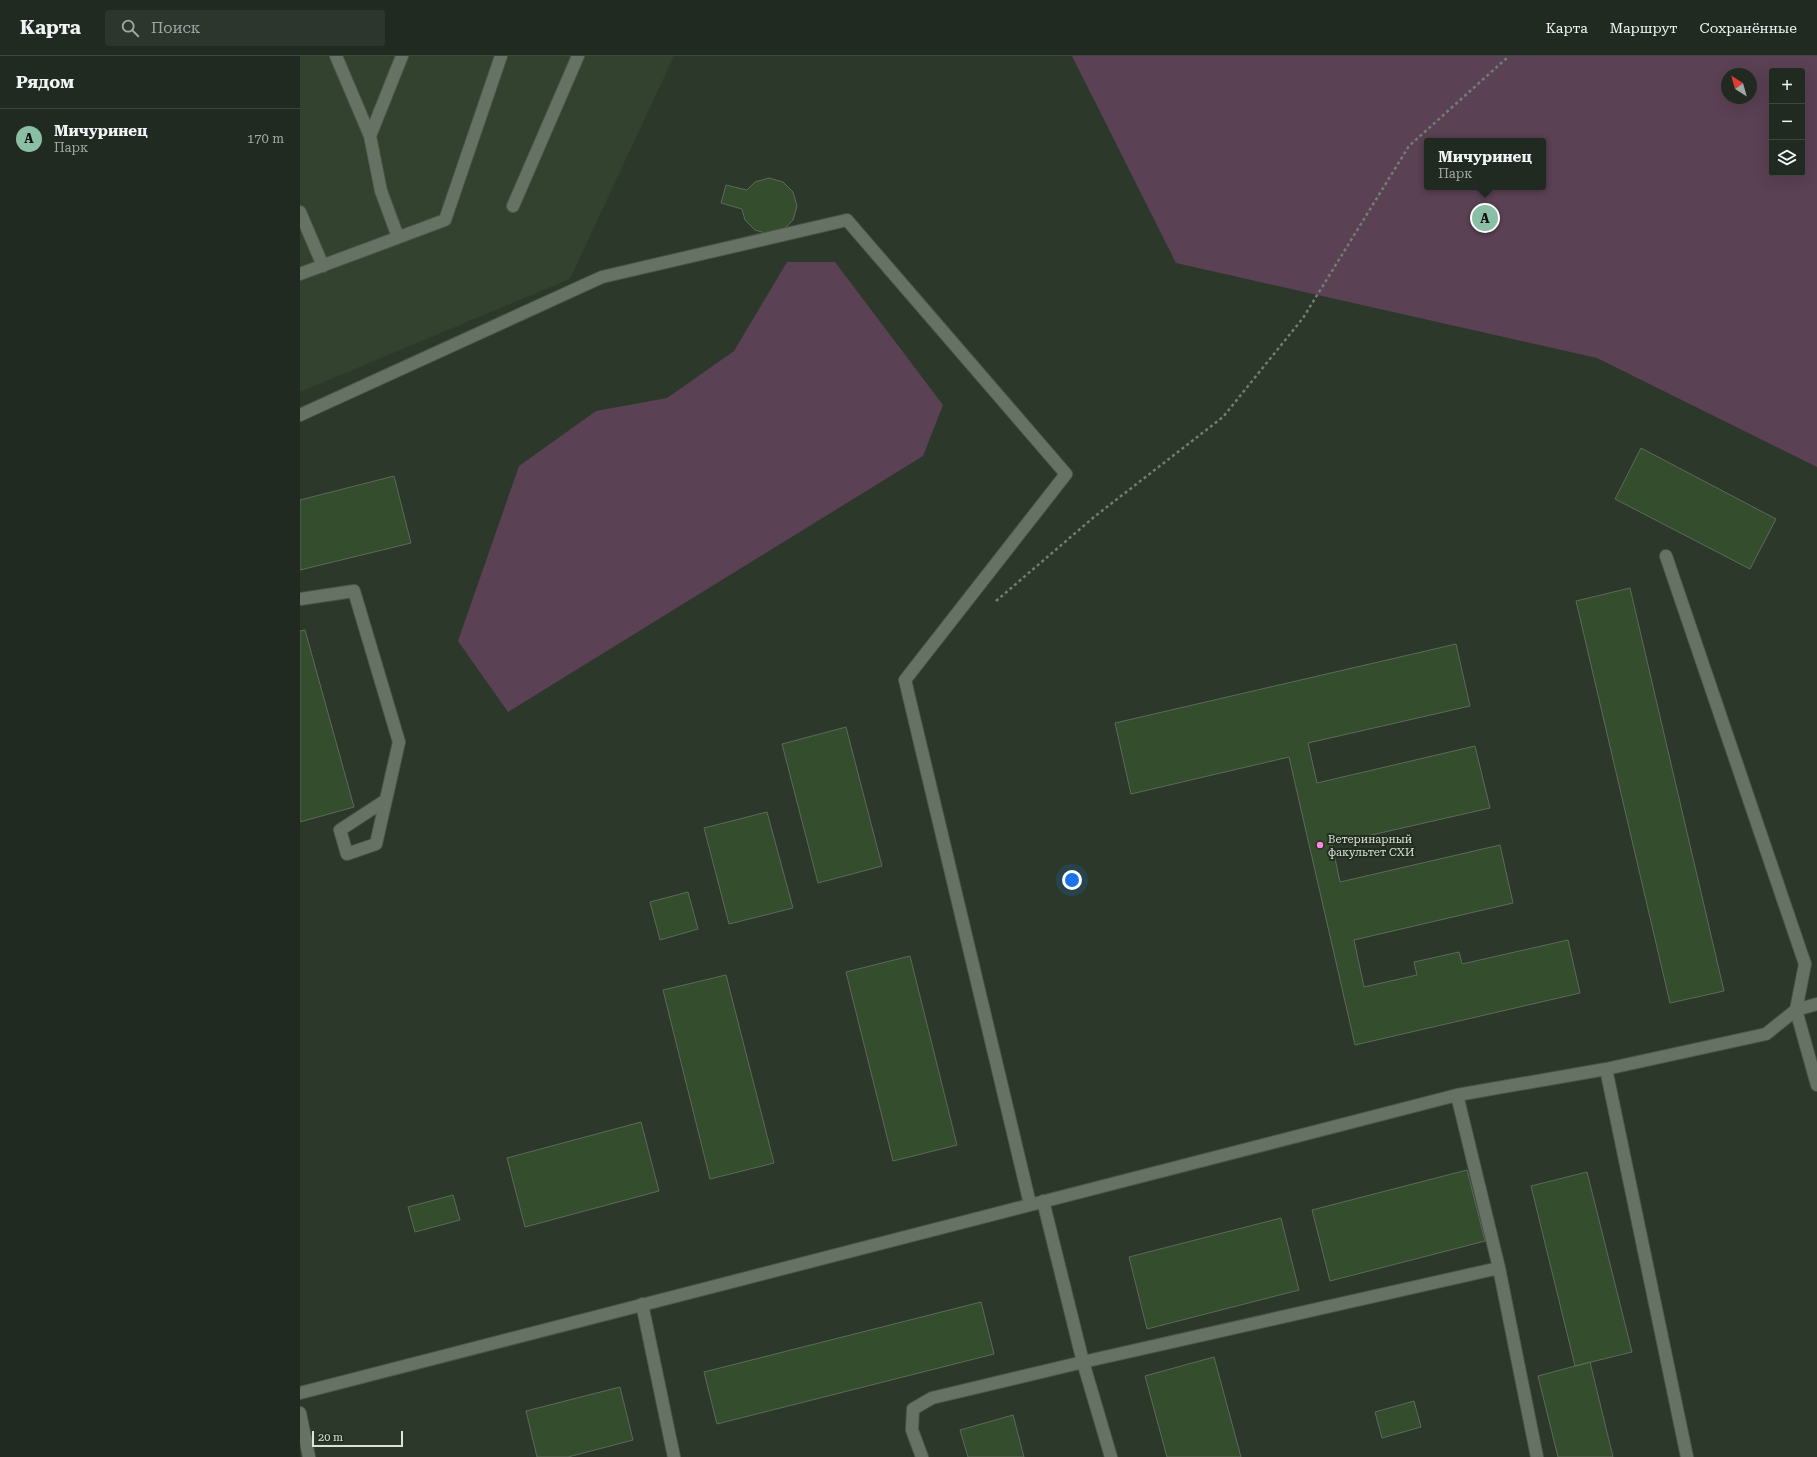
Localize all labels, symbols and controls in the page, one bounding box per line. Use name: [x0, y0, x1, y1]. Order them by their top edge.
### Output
search box: [105, 10, 385, 46]
text: Карта: [20, 16, 81, 39]
icon: search: [119, 17, 141, 39]
text: Поиск: [151, 19, 200, 37]
text: Карта: [1546, 20, 1588, 36]
text: Маршрут: [1610, 20, 1678, 36]
text: Сохранённые: [1700, 20, 1797, 36]
north arrow: [1721, 68, 1757, 104]
map controls: [1769, 68, 1805, 176]
button: +: [1769, 68, 1805, 104]
text: Рядом: [16, 72, 74, 92]
button: −: [1769, 104, 1805, 140]
text: Мичуринец: [54, 122, 148, 140]
text: A: [24, 131, 34, 146]
text: 170 m: [247, 131, 284, 146]
popup: [1424, 138, 1546, 190]
text: Парк: [54, 140, 88, 155]
button: layers: [1769, 140, 1805, 176]
text: Мичуринец: [1438, 148, 1532, 166]
text: Парк: [1438, 166, 1473, 181]
pin: A: [1472, 203, 1498, 233]
place label: Ветеринарный факультет СХИ: [1328, 833, 1414, 859]
marker: Ветеринарный факультет СХИ: [1315, 840, 1325, 850]
your location: [1062, 870, 1082, 890]
scale bar: [312, 1429, 403, 1448]
text: 20 m: [318, 1431, 343, 1444]

